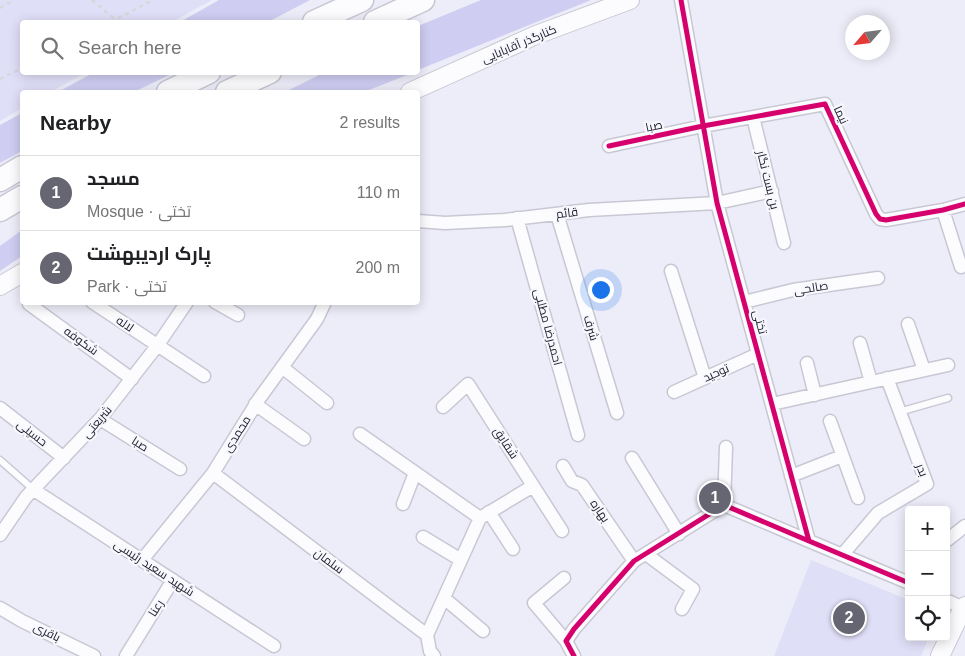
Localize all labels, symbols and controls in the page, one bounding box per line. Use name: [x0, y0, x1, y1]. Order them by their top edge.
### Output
north arrow: [845, 15, 890, 60]
search box: [20, 20, 420, 75]
street label: کنارگذر آقابابایی: [479, 22, 559, 66]
icon: search: [38, 34, 66, 62]
text: Search here: [78, 37, 182, 58]
street label: نیما: [831, 104, 851, 126]
text: Nearby: [40, 111, 111, 134]
text: 2 results: [340, 114, 400, 131]
street label: صبا: [644, 117, 664, 135]
street label: بن بست نگار: [754, 148, 782, 211]
text: مسجد: [87, 168, 140, 189]
text: 1: [52, 184, 60, 201]
text: 110 m: [357, 184, 400, 201]
text: Mosque · تختی: [87, 203, 191, 220]
street label: قائم: [555, 205, 579, 222]
text: پارک اردیبهشت: [87, 243, 211, 264]
text: 2: [52, 259, 60, 276]
text: 200 m: [356, 259, 400, 276]
your location: [588, 277, 614, 303]
text: Park · تختی: [87, 278, 167, 295]
street label: صالحی: [793, 278, 829, 298]
street label: احمدرضا مطلبی: [531, 287, 565, 367]
street label: تختی: [750, 308, 770, 336]
street label: لاله: [114, 313, 136, 335]
street label: شرف: [581, 314, 601, 342]
street label: شکوفه: [61, 324, 101, 358]
street label: توحید: [701, 361, 732, 385]
street label: شریعتی: [79, 403, 115, 441]
street label: محمدی: [220, 413, 254, 455]
street label: حسینی: [14, 417, 50, 449]
street label: شقایق: [491, 424, 521, 462]
street label: صبا: [129, 434, 151, 454]
street label: بدر: [913, 461, 931, 478]
pin: 1: [699, 479, 731, 517]
street label: بهاره: [587, 497, 613, 525]
map controls: [905, 506, 950, 641]
button: +: [905, 506, 950, 551]
street label: شهید سعید رئیسی: [111, 537, 197, 599]
street label: سلمان: [312, 545, 347, 577]
button: −: [905, 551, 950, 596]
button: locate: [905, 596, 950, 641]
street label: رعنا: [145, 597, 167, 619]
pin: 2: [833, 599, 865, 637]
street label: باقری: [31, 619, 63, 645]

